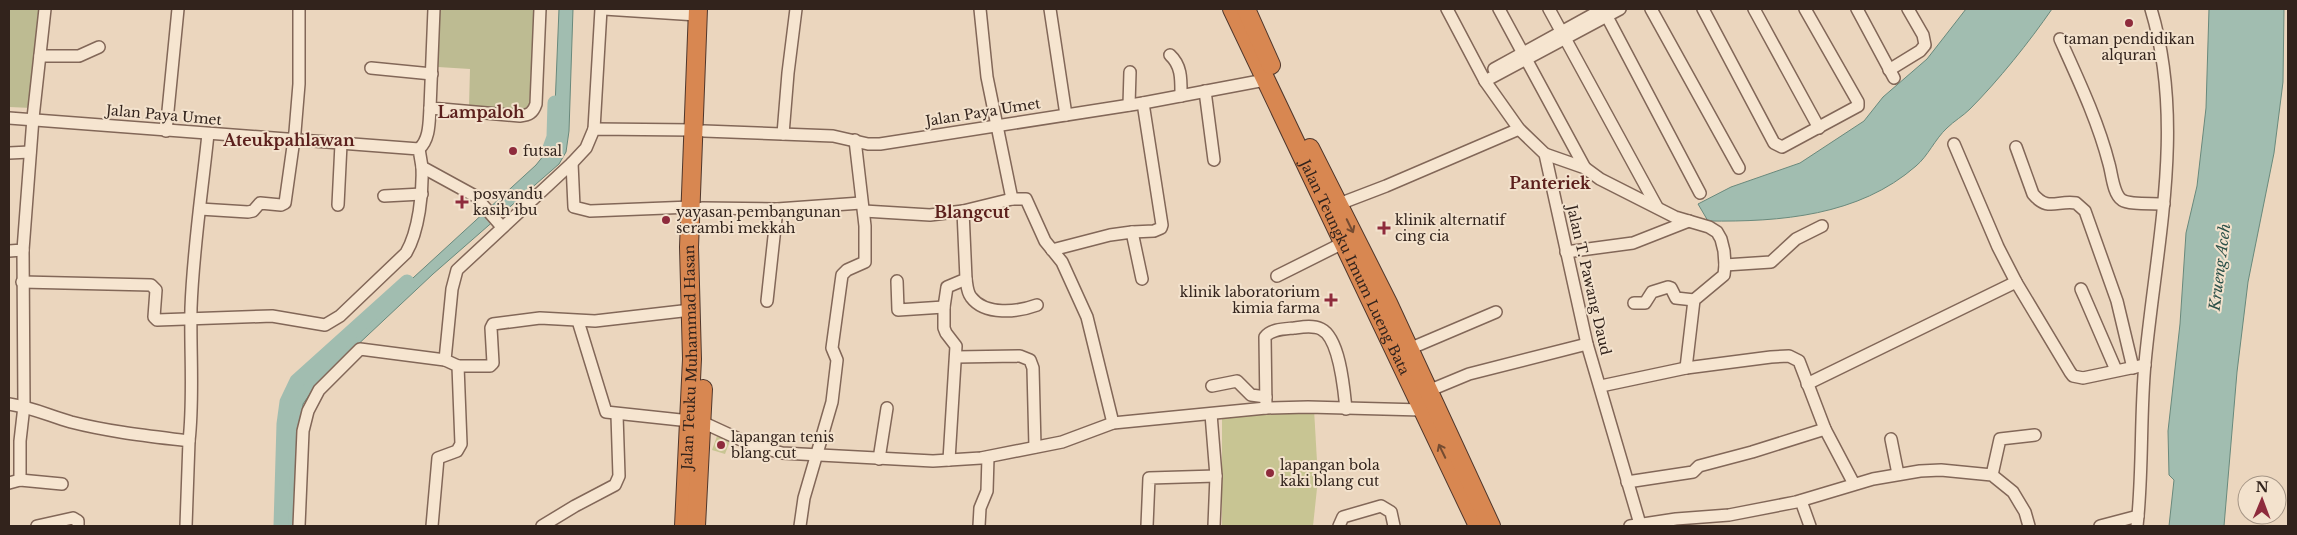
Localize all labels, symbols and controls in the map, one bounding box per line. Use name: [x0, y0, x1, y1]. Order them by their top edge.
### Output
marker: taman pendidikan alquran: [2123, 17, 2135, 29]
place label: taman pendidikan alquran: [2063, 30, 2195, 64]
street label: Jalan Paya Umet: [922, 94, 1042, 130]
street label: Jalan Paya Umet: [103, 101, 223, 129]
district label: Lampaloh: [438, 102, 525, 122]
district label: Ateukpahlawan: [222, 130, 355, 150]
place label: futsal: [523, 142, 563, 160]
marker: futsal: [507, 145, 519, 157]
street label: Jalan Teungku Imum Lueng Bata: [1295, 155, 1414, 378]
district label: Panteriek: [1509, 173, 1591, 193]
place label: posyandu kasih ibu: [473, 185, 544, 219]
marker: posyandu kasih ibu: [455, 195, 469, 209]
street label: Jalan T. Pawang Daud: [1562, 201, 1615, 357]
district label: Blangcut: [934, 202, 1011, 222]
place label: yayasan pembangunan serambi mekkah: [676, 203, 841, 237]
place label: klinik alternatif cing cia: [1395, 211, 1508, 245]
marker: yayasan pembangunan serambi mekkah: [660, 214, 672, 226]
one-way arrow: [1346, 218, 1355, 233]
marker: klinik alternatif cing cia: [1377, 221, 1391, 235]
water label: Krueng Aceh: [2205, 222, 2234, 313]
street label: Jalan Teuku Muhammad Hasan: [678, 244, 701, 472]
place label: klinik laboratorium kimia farma: [1180, 283, 1320, 317]
marker: klinik laboratorium kimia farma: [1324, 293, 1338, 307]
place label: lapangan tenis blang cut: [730, 428, 834, 462]
marker: lapangan tenis blang cut: [715, 439, 727, 451]
one-way arrow: [1437, 444, 1446, 459]
place label: lapangan bola kaki blang cut: [1280, 456, 1380, 490]
marker: lapangan bola kaki blang cut: [1264, 467, 1276, 479]
north arrow: [2237, 475, 2287, 525]
text: N: [2255, 478, 2269, 496]

